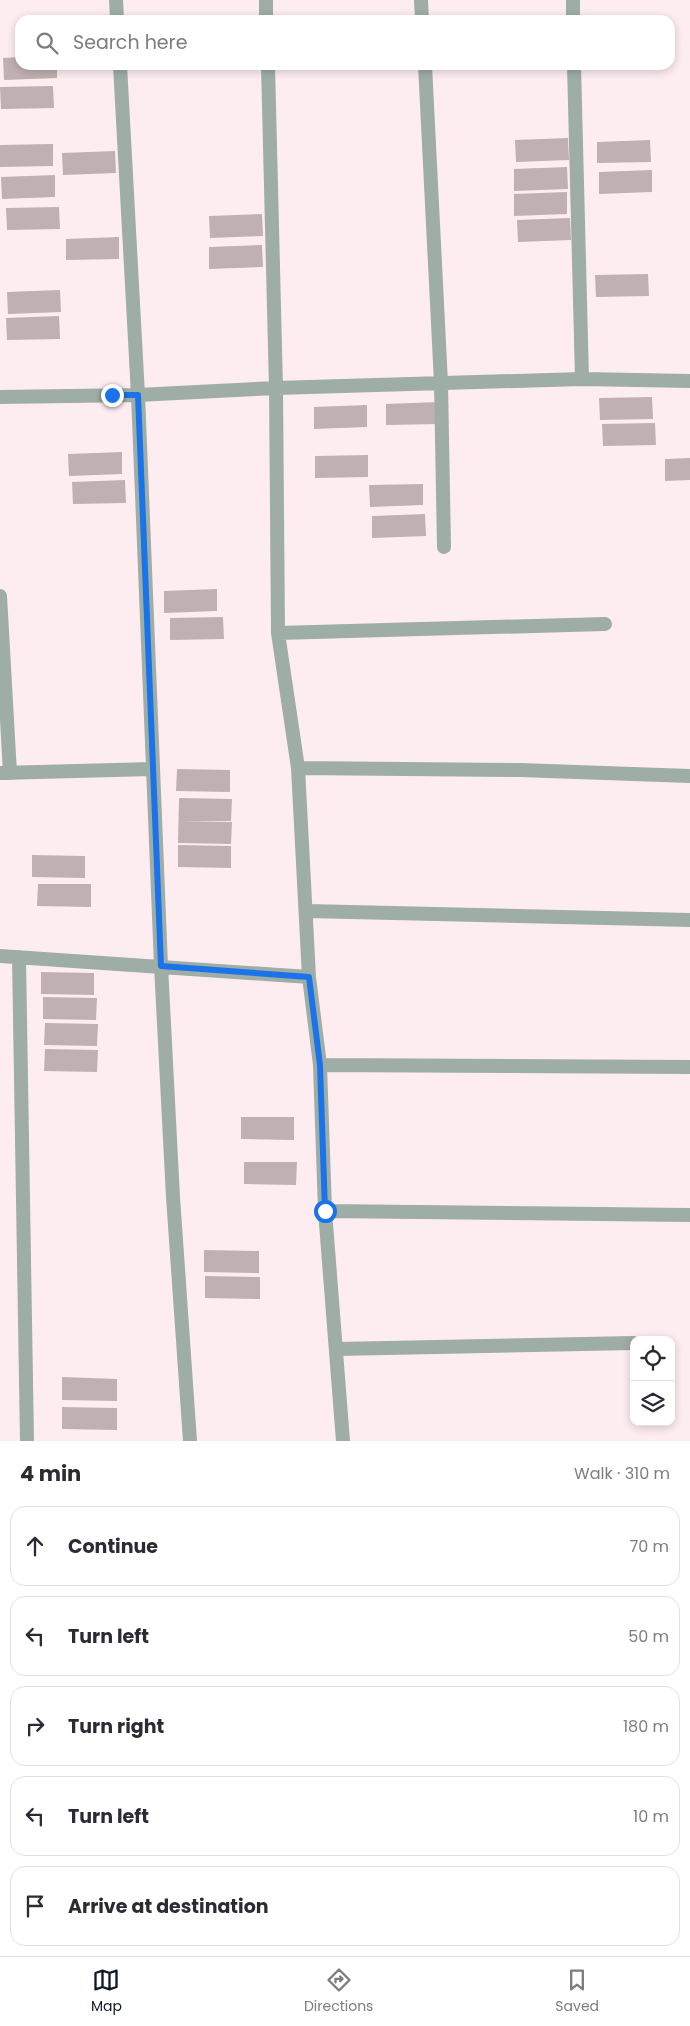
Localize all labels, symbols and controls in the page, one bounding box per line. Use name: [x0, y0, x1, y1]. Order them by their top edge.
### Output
search box: [15, 15, 675, 70]
icon: search: [33, 29, 61, 57]
text: Search here: [73, 29, 187, 56]
route end: [101, 384, 124, 407]
route start: [314, 1200, 337, 1223]
map controls: [630, 1336, 675, 1426]
button: locate: [630, 1336, 675, 1381]
button: layers: [630, 1381, 675, 1426]
text: 4 min: [20, 1459, 81, 1488]
text: Walk · 310 m: [574, 1462, 670, 1485]
icon: ahead: [21, 1532, 49, 1560]
text: Continue: [68, 1533, 158, 1560]
text: 70 m: [629, 1535, 669, 1558]
icon: left: [21, 1622, 49, 1650]
text: Turn left: [68, 1623, 149, 1650]
text: 50 m: [628, 1625, 669, 1648]
icon: right: [21, 1712, 49, 1740]
text: Turn right: [68, 1713, 164, 1740]
text: 180 m: [623, 1715, 669, 1738]
icon: left: [21, 1802, 49, 1830]
text: Turn left: [68, 1803, 149, 1830]
text: 10 m: [633, 1805, 669, 1828]
icon: arrive: [21, 1892, 49, 1920]
text: Arrive at destination: [68, 1893, 269, 1920]
tab: Map: [91, 1966, 122, 2017]
tab: Directions: [304, 1966, 373, 2017]
tab: Saved: [555, 1966, 599, 2017]

